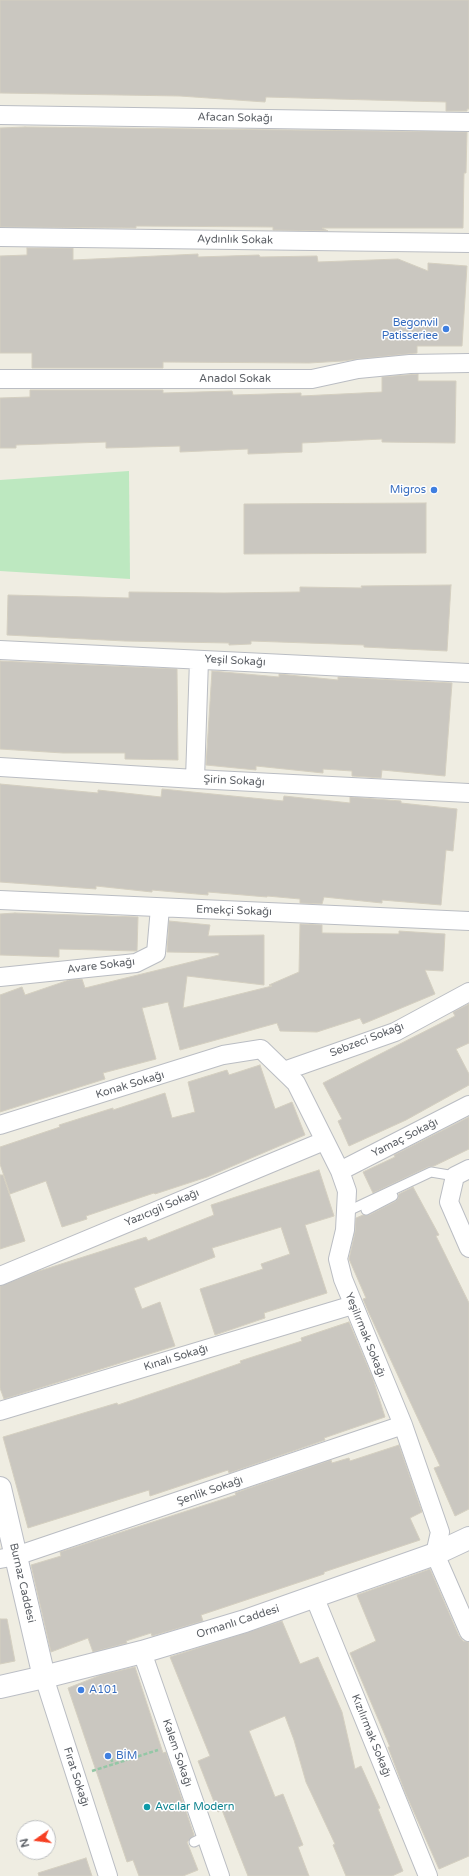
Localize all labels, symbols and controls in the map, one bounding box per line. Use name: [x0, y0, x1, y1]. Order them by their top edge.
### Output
street label: Afacan Sokağı: [197, 111, 273, 125]
street label: Aydınlık Sokak: [197, 233, 273, 247]
place label: Begonvil Patisseriee: [382, 316, 438, 342]
marker: Begonvil Patisseriee: [441, 324, 451, 334]
street label: Anadol Sokak: [199, 372, 271, 386]
place label: Migros: [390, 483, 426, 497]
marker: Migros: [429, 485, 439, 495]
street label: Yeşil Sokağı: [204, 653, 266, 669]
street label: Şirin Sokağı: [203, 773, 265, 789]
street label: Emekçi Sokağı: [196, 903, 272, 919]
street label: Avare Sokağı: [66, 955, 136, 977]
street label: Sebzeci Sokağı: [328, 1020, 406, 1060]
street label: Konak Sokağı: [94, 1068, 166, 1102]
street label: Yamaç Sokağı: [370, 1116, 440, 1160]
street label: Yazıcıgil Sokağı: [123, 1186, 201, 1230]
street label: Yeşilırmak Sokağı: [342, 1291, 388, 1379]
street label: Kınalı Sokağı: [142, 1342, 210, 1374]
street label: Şenlik Sokağı: [175, 1473, 245, 1509]
street label: Burnaz Caddesi: [6, 1542, 38, 1624]
street label: Ormanlı Caddesi: [195, 1602, 281, 1642]
place label: A101: [89, 1683, 118, 1697]
marker: A101: [76, 1685, 86, 1695]
street label: Kızılırmak Sokağı: [348, 1693, 394, 1779]
street label: Kalem Sokağı: [159, 1717, 195, 1789]
street label: Fırat Sokağı: [60, 1746, 92, 1808]
place label: BİM: [116, 1749, 137, 1763]
marker: BİM: [103, 1751, 113, 1761]
place label: Avcılar Modern: [155, 1800, 234, 1814]
marker: Avcılar Modern: [142, 1802, 152, 1812]
north arrow: [16, 1820, 56, 1860]
text: N: [17, 1837, 32, 1849]

